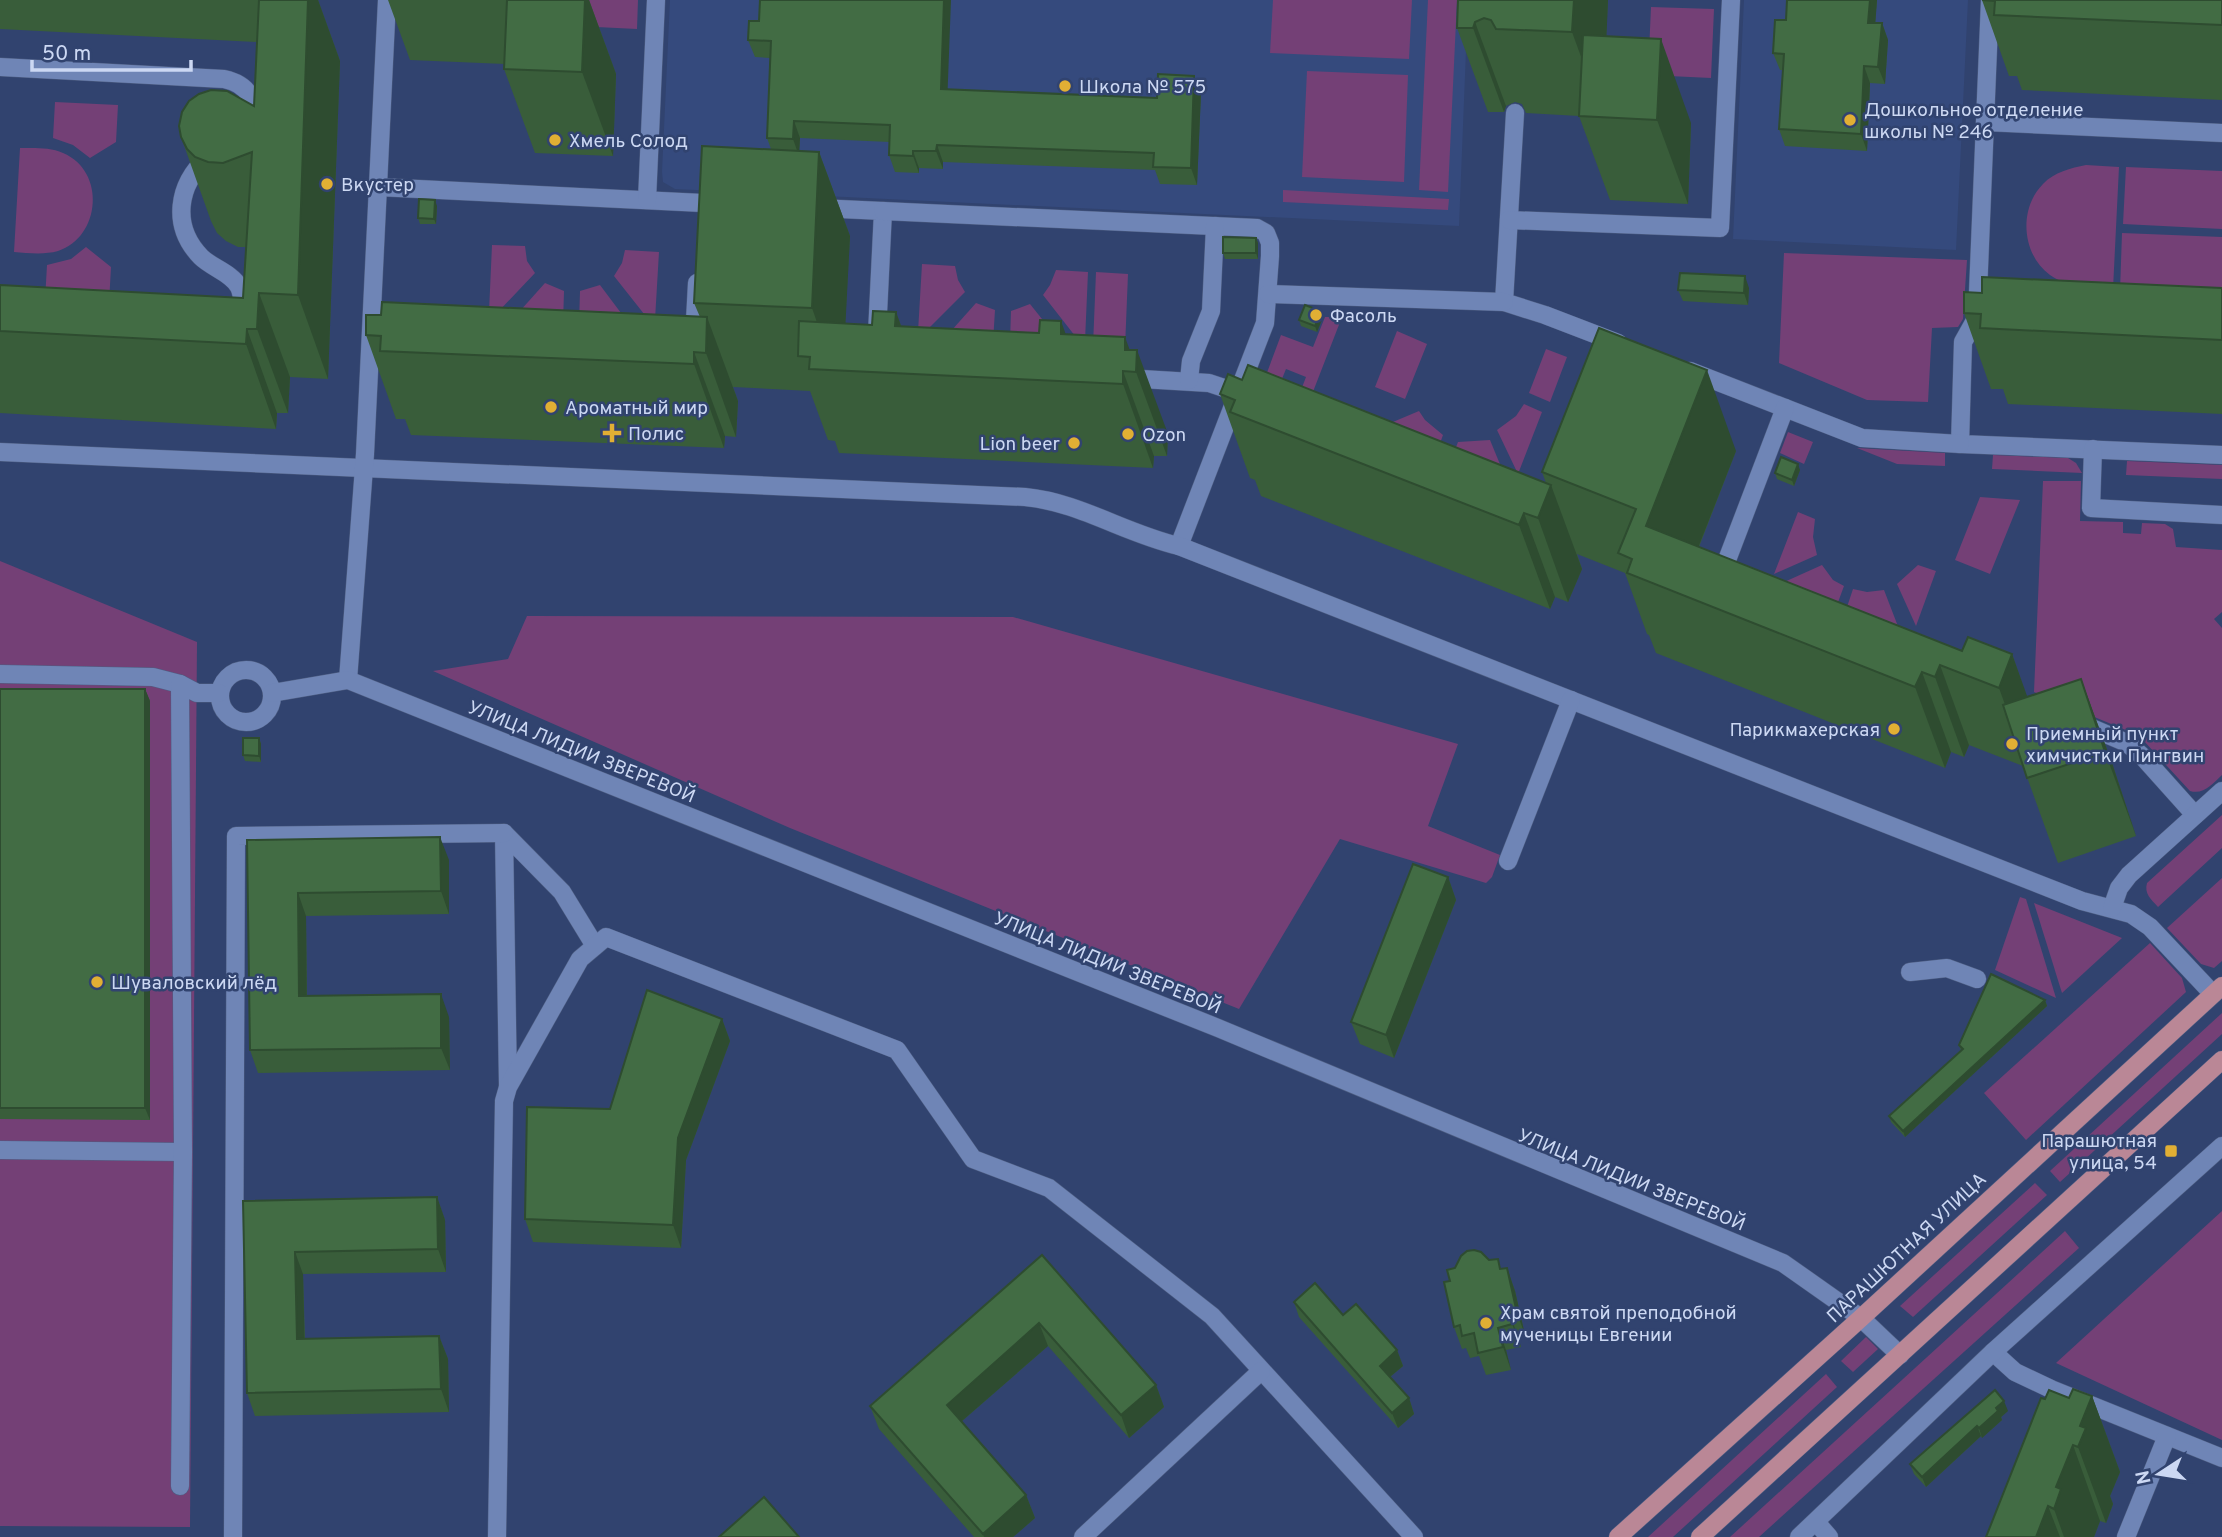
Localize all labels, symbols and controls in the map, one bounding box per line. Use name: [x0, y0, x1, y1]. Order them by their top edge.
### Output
scale bar: [32, 28, 191, 72]
text: 50 m: [42, 41, 91, 68]
place label: Школа № 575: [1079, 76, 1206, 100]
marker: Школа № 575: [1057, 78, 1073, 94]
place label: Дошкольное отделение школы № 246: [1864, 99, 2083, 145]
marker: Дошкольное отделение школы № 246: [1842, 112, 1858, 128]
place label: Хмель Солод: [569, 130, 688, 154]
marker: Хмель Солод: [547, 132, 563, 148]
place label: Вкустер: [341, 174, 414, 198]
marker: Вкустер: [319, 176, 335, 192]
place label: Фасоль: [1330, 305, 1397, 329]
marker: Фасоль: [1308, 307, 1324, 323]
place label: Ароматный мир: [565, 397, 708, 421]
marker: Ароматный мир: [543, 399, 559, 415]
marker: Полис: [602, 423, 622, 443]
place label: Полис: [628, 423, 684, 447]
place label: Ozon: [1142, 424, 1186, 448]
marker: Ozon: [1120, 426, 1136, 442]
place label: Lion beer: [980, 433, 1061, 457]
marker: Lion beer: [1066, 435, 1082, 451]
street label: УЛИЦА ЛИДИИ ЗВЕРЕВОЙ: [464, 695, 699, 810]
place label: Парикмахерская: [1729, 719, 1880, 743]
marker: Парикмахерская: [1886, 721, 1902, 737]
place label: Приемный пункт химчистки Пингвин: [2026, 723, 2204, 769]
marker: Приемный пункт химчистки Пингвин: [2004, 736, 2020, 752]
street label: УЛИЦА ЛИДИИ ЗВЕРЕВОЙ: [990, 906, 1225, 1021]
place label: Шуваловский лёд: [111, 972, 277, 996]
marker: Шуваловский лёд: [89, 974, 105, 990]
street label: УЛИЦА ЛИДИИ ЗВЕРЕВОЙ: [1514, 1123, 1749, 1238]
place label: Парашютная улица, 54: [2041, 1130, 2157, 1176]
marker: Парашютная улица, 54: [2163, 1143, 2179, 1159]
street label: ПАРАШЮТНАЯ УЛИЦА: [1822, 1168, 1992, 1329]
place label: Храм святой преподобной мученицы Евгении: [1500, 1302, 1737, 1348]
marker: Храм святой преподобной мученицы Евгении: [1478, 1315, 1494, 1331]
north arrow: [2124, 1439, 2194, 1509]
text: N: [2131, 1468, 2157, 1486]

